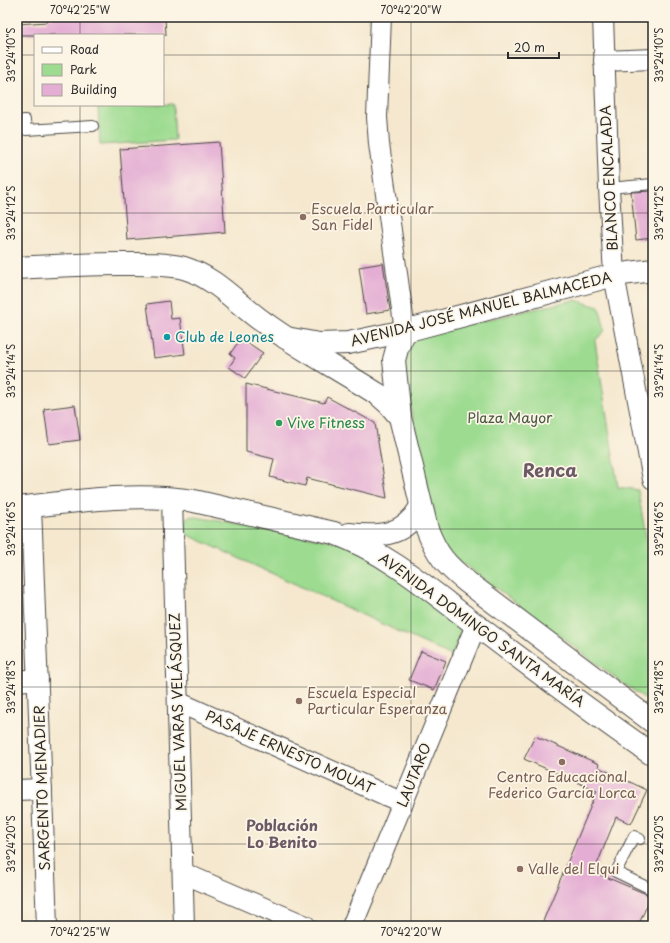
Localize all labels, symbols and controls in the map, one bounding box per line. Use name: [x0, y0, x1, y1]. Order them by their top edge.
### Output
text: 70°42'25"W: [50, 2, 111, 17]
text: 70°42'20"W: [381, 2, 442, 17]
text: 33°24'10"S: [3, 27, 18, 83]
text: 33°24'10"S: [651, 27, 666, 83]
legend: [34, 34, 164, 106]
scale bar: [508, 34, 559, 60]
text: 20 m: [514, 38, 545, 56]
text: Road: [70, 40, 99, 58]
text: Park: [70, 60, 97, 78]
text: Building: [70, 80, 117, 98]
street label: BLANCO ENCALADA: [594, 104, 623, 251]
text: 33°24'12"S: [3, 186, 18, 240]
text: 33°24'12"S: [651, 186, 666, 240]
place label: Escuela Particular San Fidel: [311, 198, 434, 235]
marker: Escuela Particular San Fidel: [298, 212, 308, 222]
street label: AVENIDA JOSÉ MANUEL BALMACEDA: [348, 266, 614, 351]
place label: Club de Leones: [175, 326, 274, 347]
marker: Club de Leones: [162, 332, 172, 342]
text: 33°24'14"S: [3, 344, 18, 398]
text: 33°24'14"S: [651, 344, 666, 398]
park label: Plaza Mayor: [467, 407, 553, 428]
place label: Vive Fitness: [287, 412, 365, 433]
marker: Vive Fitness: [274, 418, 284, 428]
district label: Renca: [523, 456, 577, 483]
text: 33°24'16"S: [3, 502, 18, 556]
text: 33°24'16"S: [651, 502, 666, 556]
street label: AVENIDA DOMINGO SANTA MARÍA: [375, 547, 590, 712]
street label: MIGUEL VARAS VELÁSQUEZ: [164, 612, 191, 812]
text: 33°24'18"S: [3, 660, 18, 714]
text: 33°24'18"S: [651, 660, 666, 714]
place label: Escuela Especial Particular Esperanza: [307, 682, 447, 719]
marker: Escuela Especial Particular Esperanza: [294, 696, 304, 706]
street label: SARGENTO MENADIER: [28, 705, 55, 871]
street label: PASAJE ERNESTO MOUAT: [202, 705, 379, 799]
street label: LAUTARO: [391, 740, 436, 810]
marker: Centro Educacional Federico García Lorca: [557, 757, 567, 767]
place label: Centro Educacional Federico García Lorca: [488, 766, 636, 803]
district label: Población Lo Benito: [246, 813, 318, 853]
text: 33°24'20"S: [3, 815, 18, 873]
text: 33°24'20"S: [651, 815, 666, 873]
place label: Valle del Elqui: [528, 858, 620, 879]
marker: Valle del Elqui: [515, 864, 525, 874]
text: 70°42'25"W: [50, 924, 111, 939]
text: 70°42'20"W: [381, 924, 442, 939]

